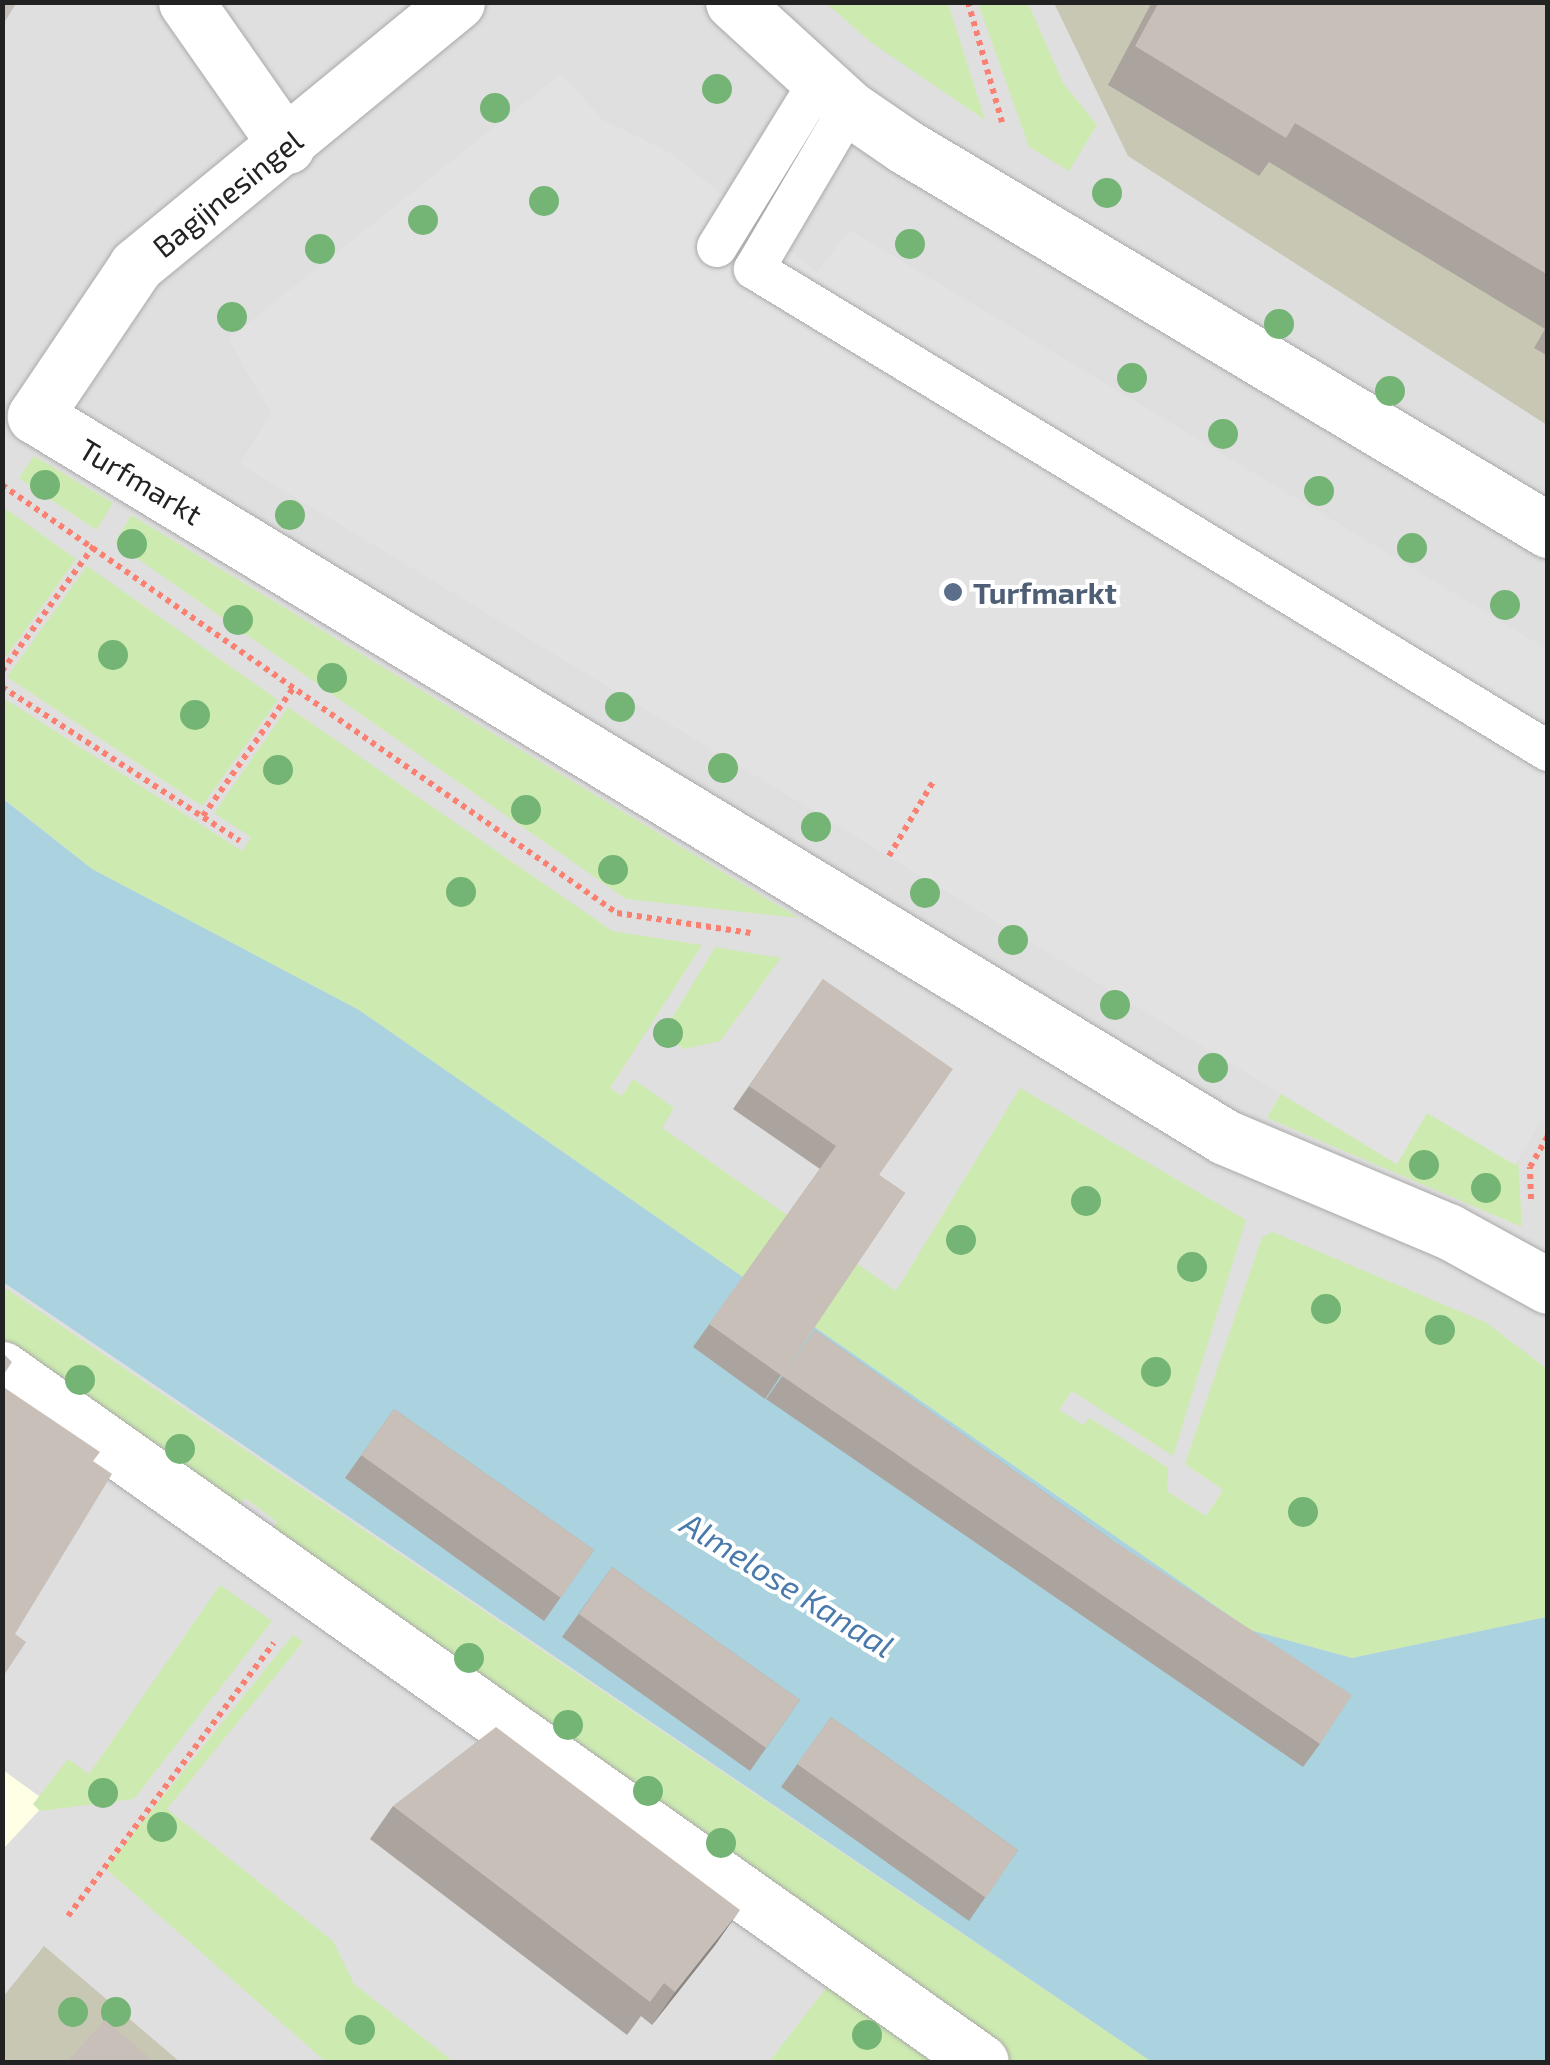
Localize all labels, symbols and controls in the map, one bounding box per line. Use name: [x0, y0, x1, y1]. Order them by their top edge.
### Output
street label: Bagijnesingel: [145, 122, 309, 264]
street label: Turfmarkt: [73, 430, 209, 532]
place label: Turfmarkt: [973, 574, 1117, 610]
marker: Turfmarkt: [942, 581, 964, 603]
water label: Almelose Kanaal: [675, 1503, 901, 1665]

